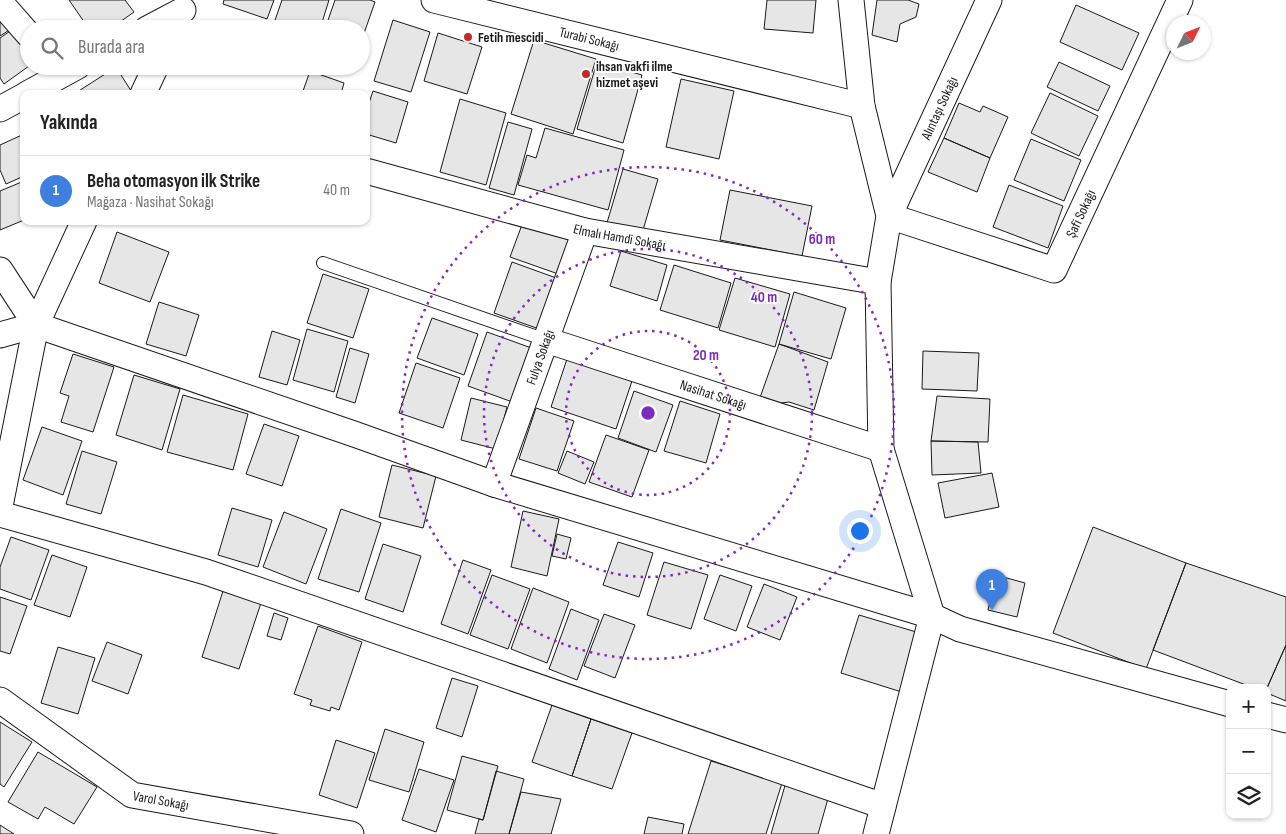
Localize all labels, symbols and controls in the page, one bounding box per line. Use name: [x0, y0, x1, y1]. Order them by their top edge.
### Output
north arrow: [1166, 15, 1211, 60]
search box: [20, 20, 370, 75]
street label: Turabi Sokağı: [557, 23, 621, 55]
place label: Fetih mescidi: [478, 29, 544, 46]
marker: Fetih mescidi: [462, 31, 474, 43]
icon: search: [38, 34, 66, 62]
text: Burada ara: [78, 36, 145, 59]
place label: ihsan vakfi ilme hizmet aşevi: [596, 58, 672, 91]
marker: ihsan vakfi ilme hizmet aşevi: [580, 68, 592, 80]
street label: Alıntaşı Sokağı: [917, 74, 961, 143]
text: Yakında: [40, 110, 97, 135]
text: Beha otomasyon ilk Strike: [87, 170, 260, 193]
text: 1: [53, 181, 59, 200]
text: 40 m: [323, 181, 350, 200]
street label: Şafi Sokağı: [1062, 187, 1099, 240]
text: Mağaza · Nasihat Sokağı: [87, 193, 214, 212]
street label: Elmalı Hamdi Sokağı: [571, 220, 667, 254]
text: 60 m: [809, 230, 835, 249]
text: 40 m: [751, 288, 777, 307]
street label: Fulya Sokağı: [522, 327, 558, 387]
text: 20 m: [693, 346, 719, 365]
street label: Nasihat Sokağı: [678, 376, 749, 414]
centre of rings: [639, 404, 657, 422]
your location: [847, 518, 873, 544]
pin: 1: [976, 569, 1008, 610]
map controls: [1226, 684, 1271, 819]
button: +: [1226, 684, 1271, 729]
button: −: [1226, 729, 1271, 774]
button: layers: [1226, 774, 1271, 819]
street label: Varol Sokağı: [132, 787, 190, 814]

